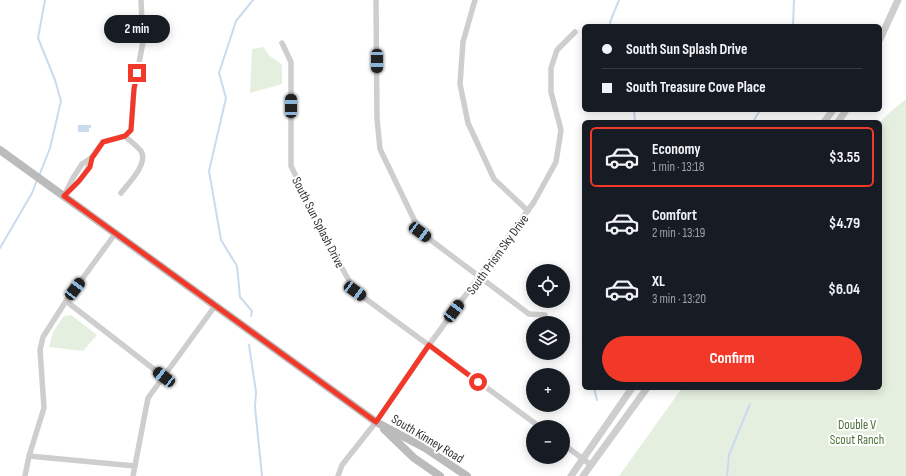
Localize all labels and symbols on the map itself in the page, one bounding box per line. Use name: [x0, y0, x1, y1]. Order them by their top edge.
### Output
callout: 2 min: [104, 15, 170, 43]
car: [371, 49, 383, 73]
route end: [128, 64, 146, 82]
car: [285, 94, 297, 118]
street label: South Sun Splash Drive: [288, 174, 348, 271]
street label: South Prism Sky Drive: [463, 211, 532, 298]
car: [407, 220, 433, 244]
car: [63, 276, 87, 302]
car: [342, 279, 368, 303]
car: [442, 298, 466, 324]
car: [151, 365, 177, 389]
route start: [469, 373, 487, 391]
street label: South Kinney Road: [389, 411, 466, 467]
park label: Double V Scout Ranch: [830, 417, 884, 448]

